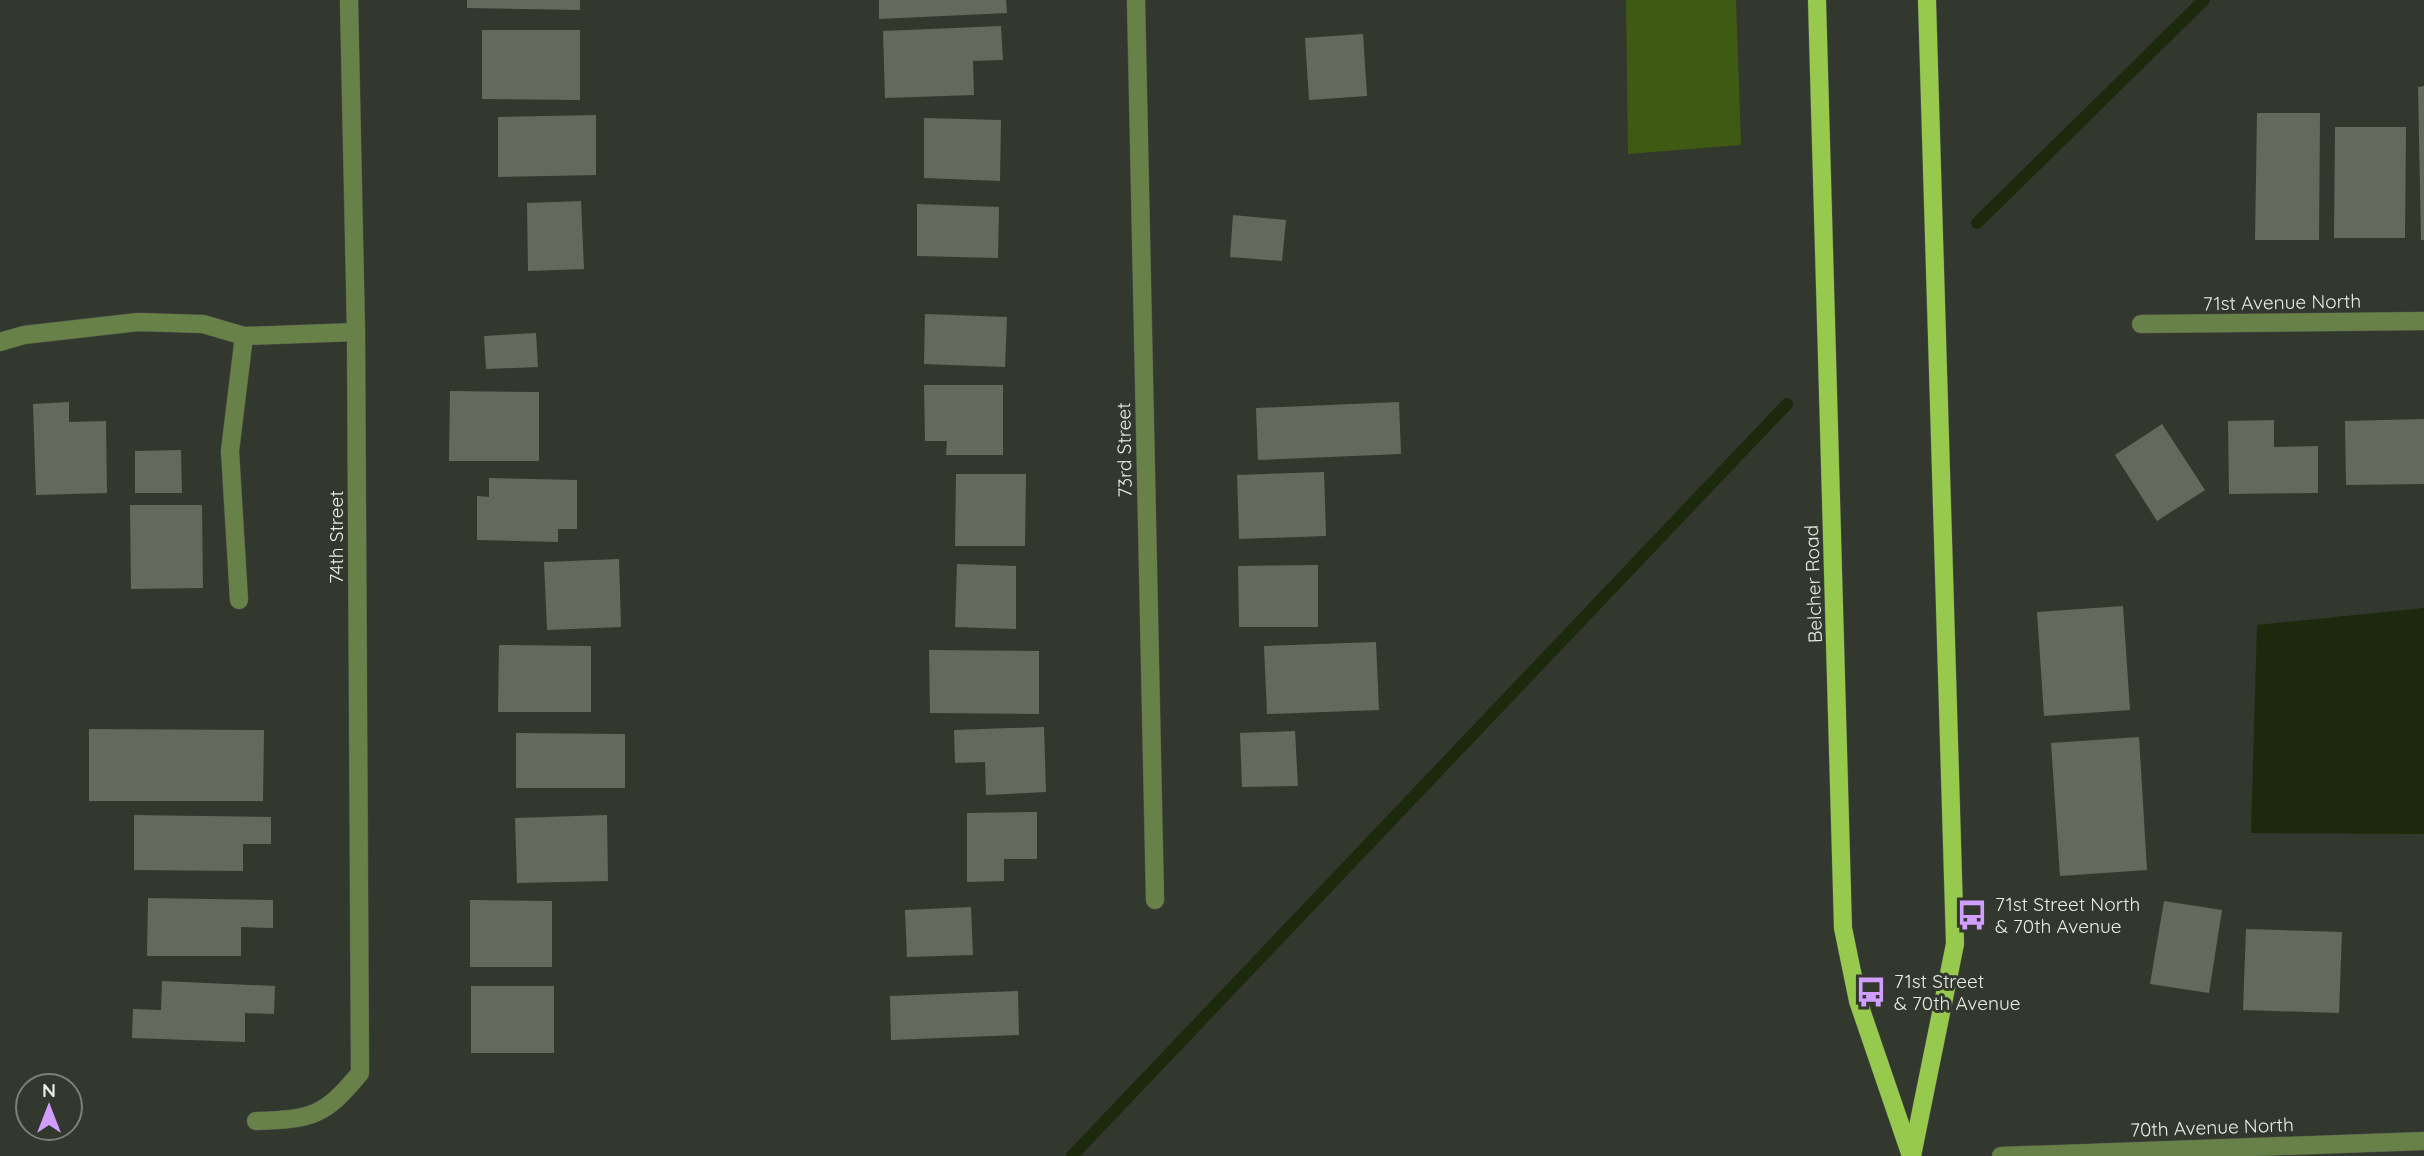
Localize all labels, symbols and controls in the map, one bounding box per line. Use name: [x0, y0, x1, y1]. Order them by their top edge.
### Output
street label: 71st Avenue North: [2203, 289, 2361, 315]
street label: 73rd Street: [1111, 402, 1137, 498]
street label: 74th Street: [324, 490, 348, 584]
street label: Belcher Road: [1799, 524, 1827, 644]
place label: 71st Street North & 70th Avenue: [1995, 892, 2140, 938]
bus stop icon: 71st Street North & 70th Avenue: [1955, 898, 1989, 932]
place label: 71st Street & 70th Avenue: [1894, 969, 2021, 1015]
bus stop icon: 71st Street & 70th Avenue: [1854, 975, 1888, 1009]
north arrow: [14, 1072, 84, 1142]
text: N: [42, 1078, 56, 1102]
street label: 70th Avenue North: [2130, 1112, 2294, 1142]

